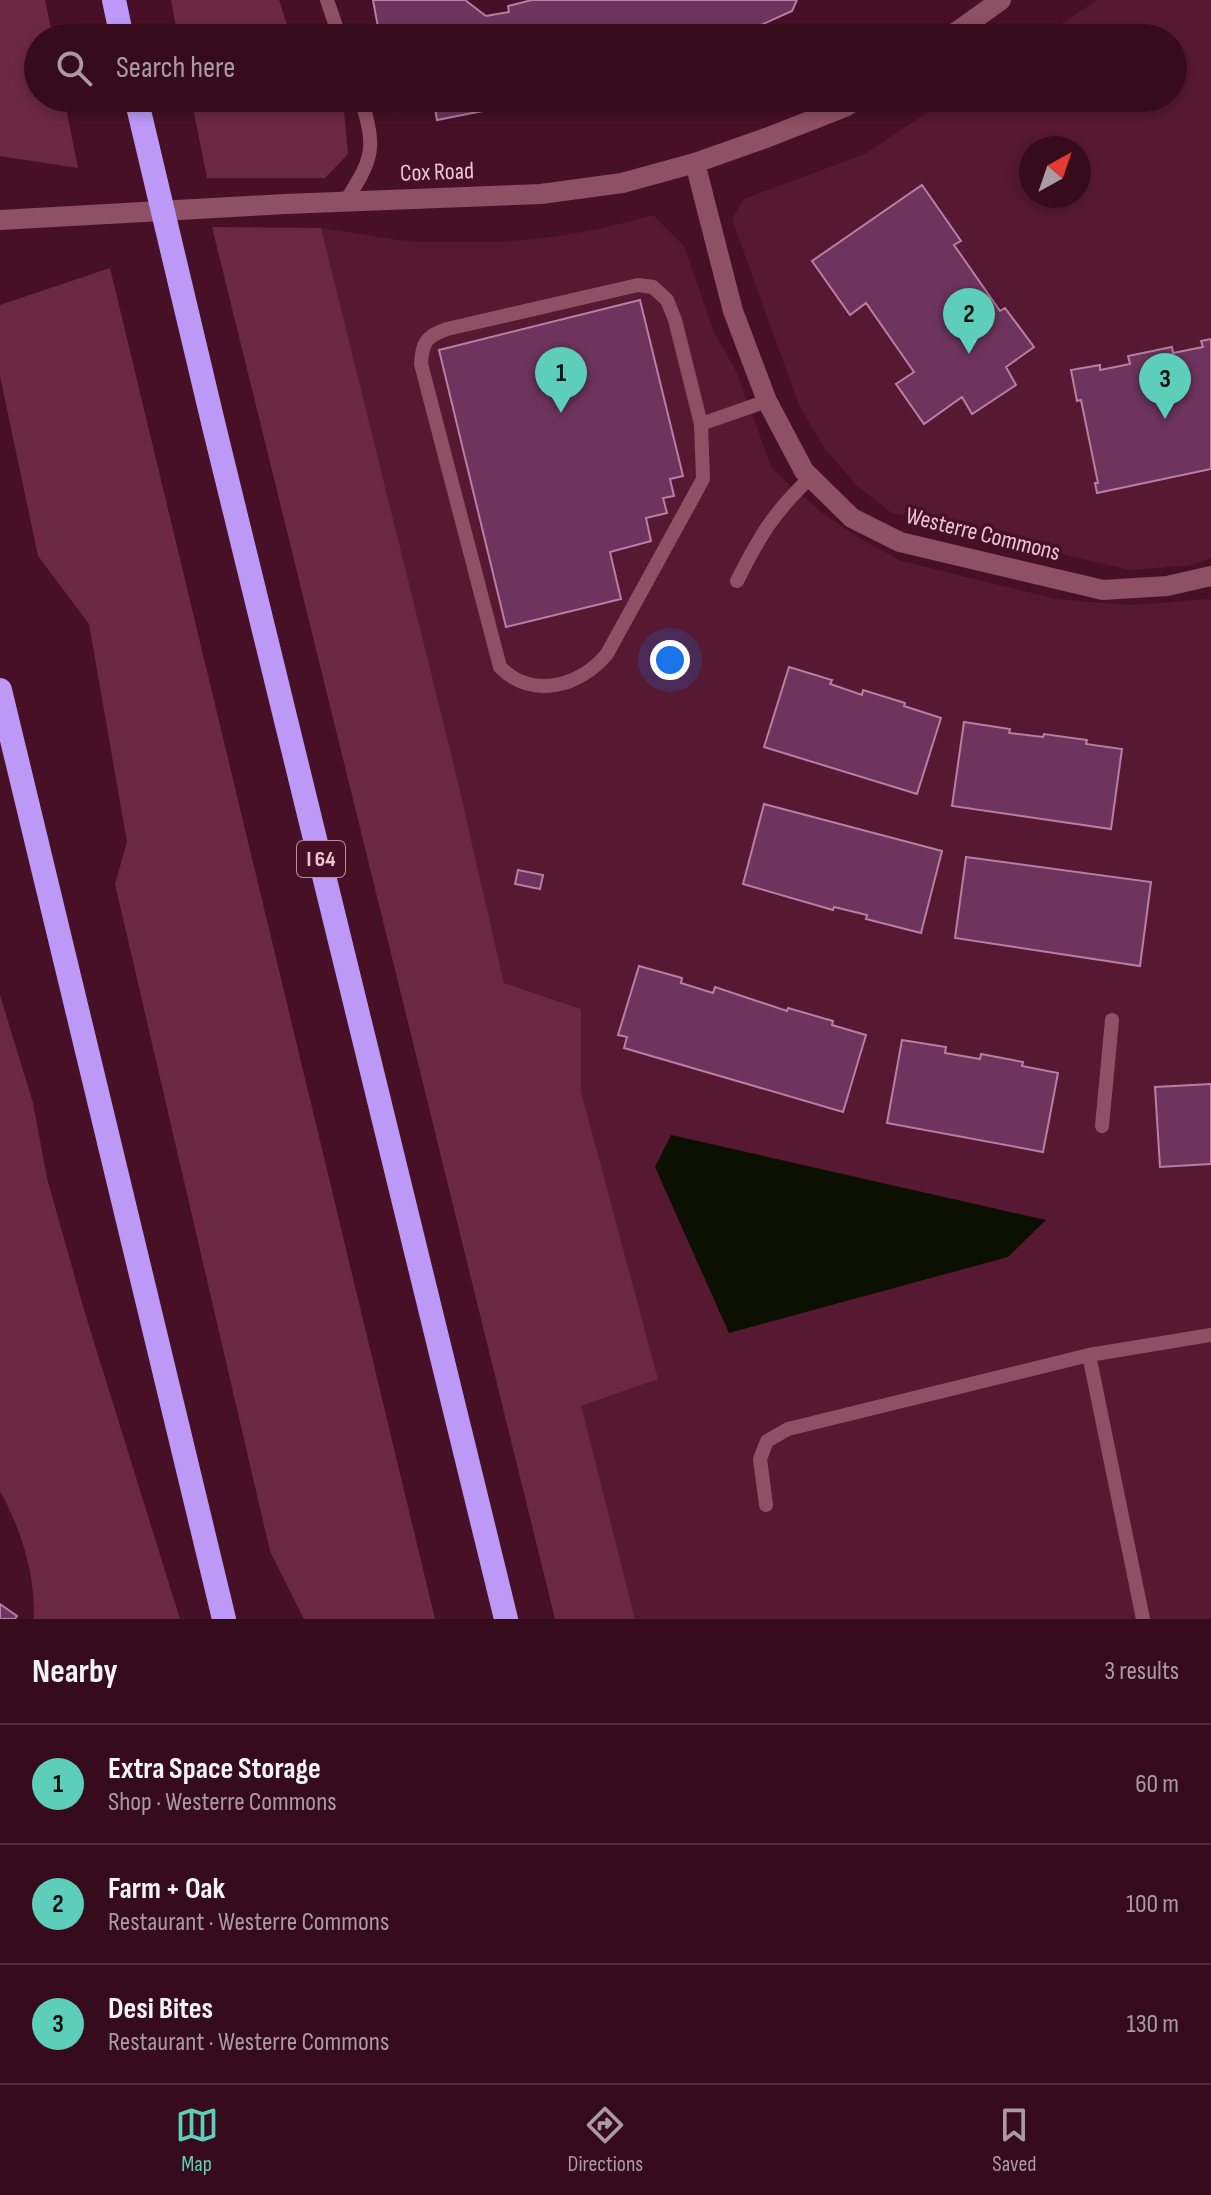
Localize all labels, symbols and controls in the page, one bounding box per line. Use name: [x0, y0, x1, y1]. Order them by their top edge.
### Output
search box: [24, 24, 1187, 112]
icon: search: [52, 46, 96, 90]
text: Search here: [116, 50, 235, 86]
north arrow: [1019, 136, 1091, 208]
street label: Cox Road: [400, 156, 474, 188]
pin: 2: [943, 288, 995, 354]
pin: 1: [535, 347, 587, 413]
pin: 3: [1139, 353, 1191, 419]
street label: Westerre Commons: [903, 501, 1063, 567]
your location: [650, 640, 690, 680]
road number: I 64: [297, 841, 345, 877]
text: Nearby: [32, 1651, 118, 1692]
text: 3 results: [1104, 1656, 1179, 1687]
text: Extra Space Storage: [108, 1751, 321, 1787]
text: 1: [53, 1769, 63, 1800]
text: 60 m: [1135, 1769, 1179, 1800]
text: Shop · Westerre Commons: [108, 1787, 337, 1818]
text: Farm + Oak: [108, 1871, 225, 1907]
text: 2: [52, 1889, 64, 1920]
text: 100 m: [1126, 1889, 1179, 1920]
text: Restaurant · Westerre Commons: [108, 1907, 389, 1938]
text: Desi Bites: [108, 1991, 213, 2027]
text: 3: [52, 2009, 64, 2040]
text: 130 m: [1127, 2009, 1179, 2040]
text: Restaurant · Westerre Commons: [108, 2027, 389, 2058]
tab: Map: [175, 2103, 219, 2178]
tab: Directions: [568, 2103, 643, 2178]
tab: Saved: [992, 2103, 1036, 2178]

